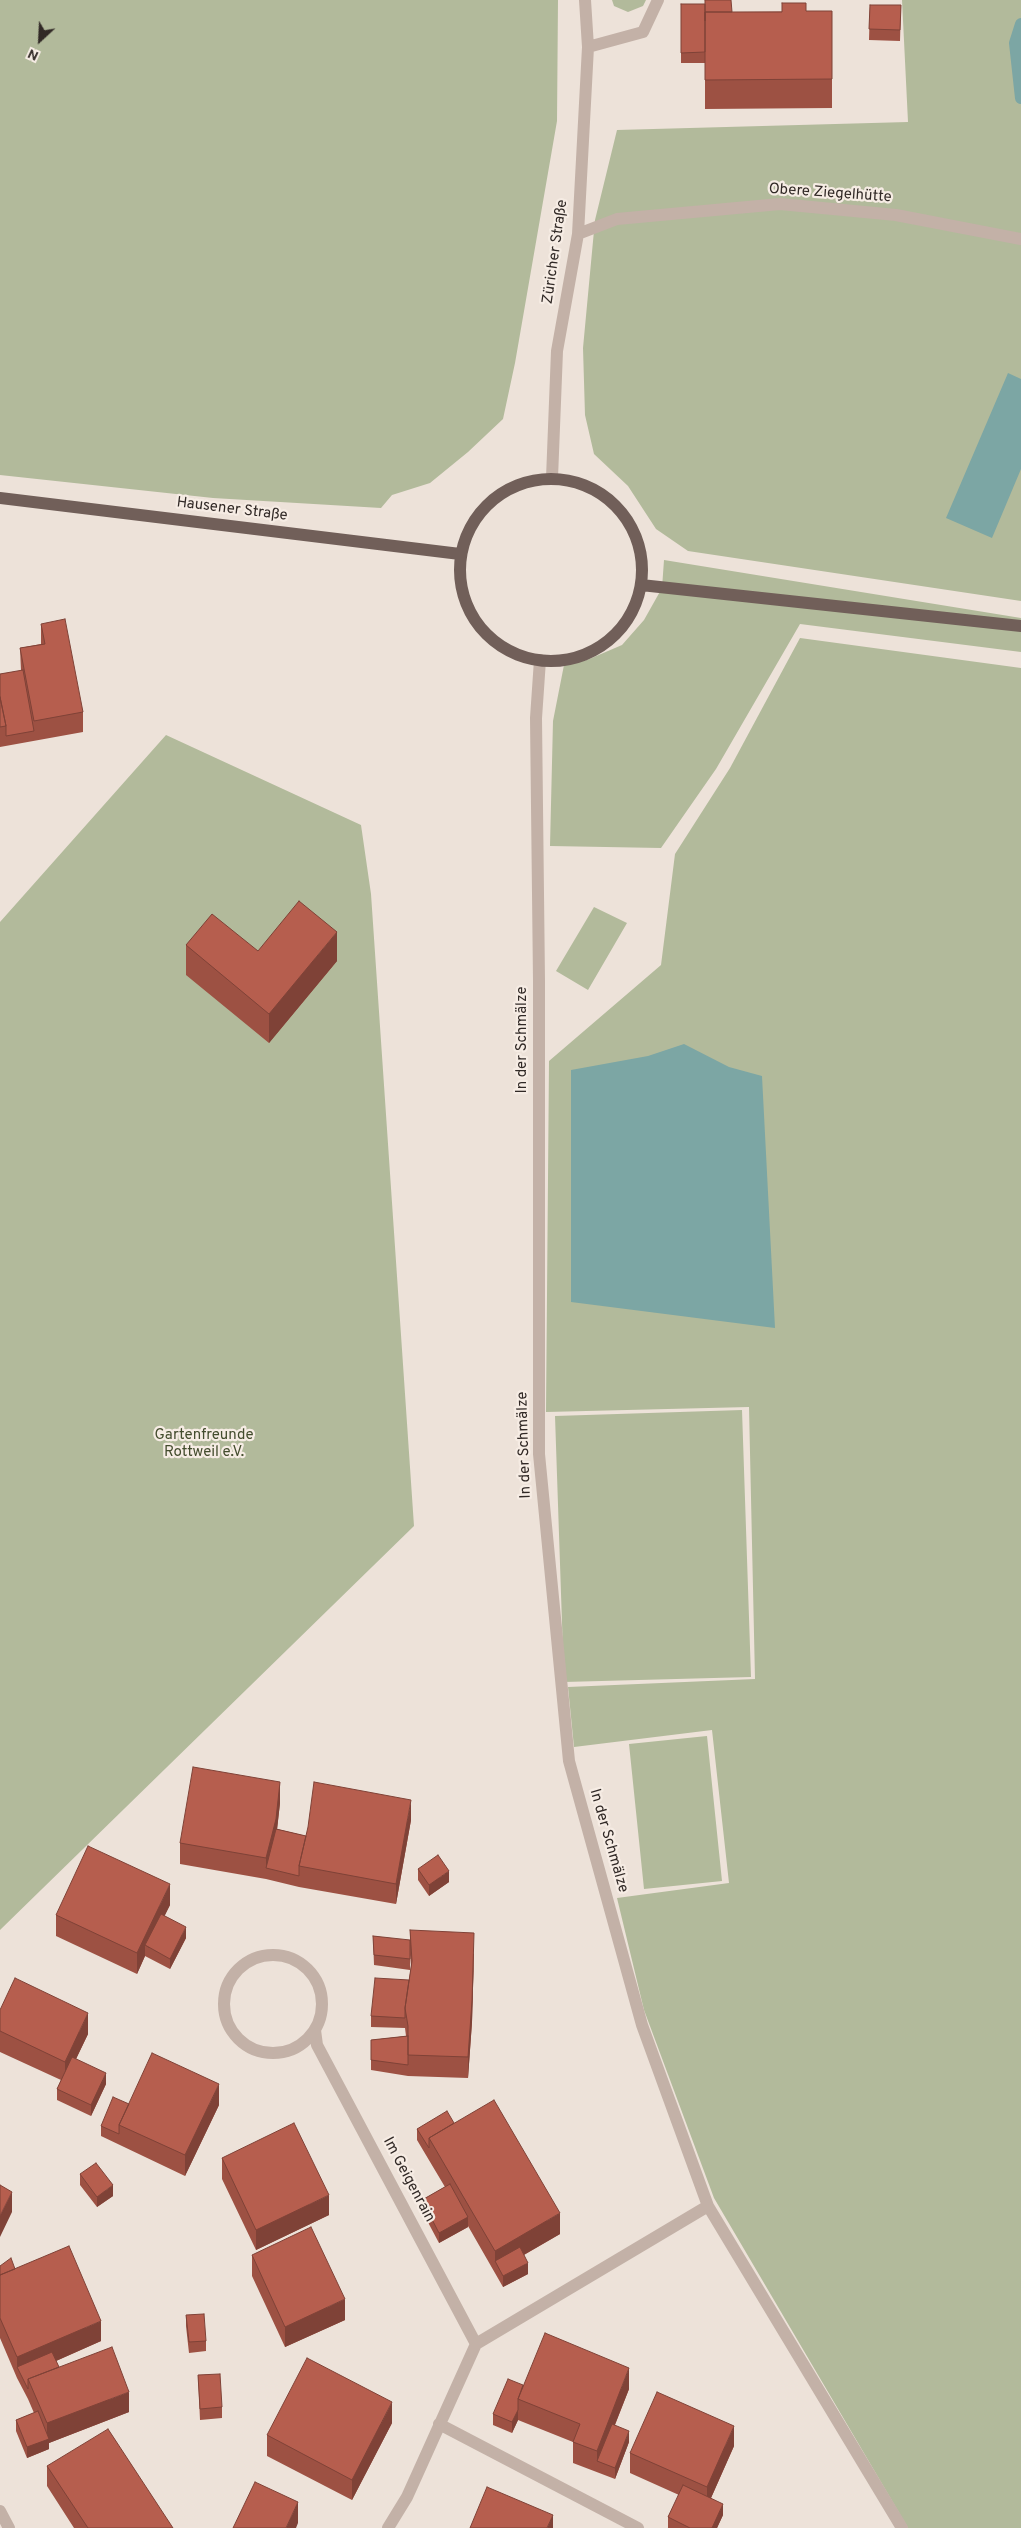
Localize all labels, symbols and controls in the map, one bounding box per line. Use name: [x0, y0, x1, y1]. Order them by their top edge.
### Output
north arrow: [15, 15, 65, 65]
text: N: [25, 44, 42, 64]
street label: Obere Ziegelhütte: [768, 181, 892, 207]
street label: Züricher Straße: [540, 199, 572, 305]
street label: Hausener Straße: [176, 494, 288, 526]
street label: In der Schmälze: [514, 986, 532, 1094]
street label: In der Schmälze: [514, 1391, 536, 1499]
park label: Gartenfreunde Rottweil e.V.: [155, 1427, 253, 1462]
street label: In der Schmälze: [585, 1787, 631, 1895]
street label: Im Geigenrain: [378, 2134, 438, 2226]

